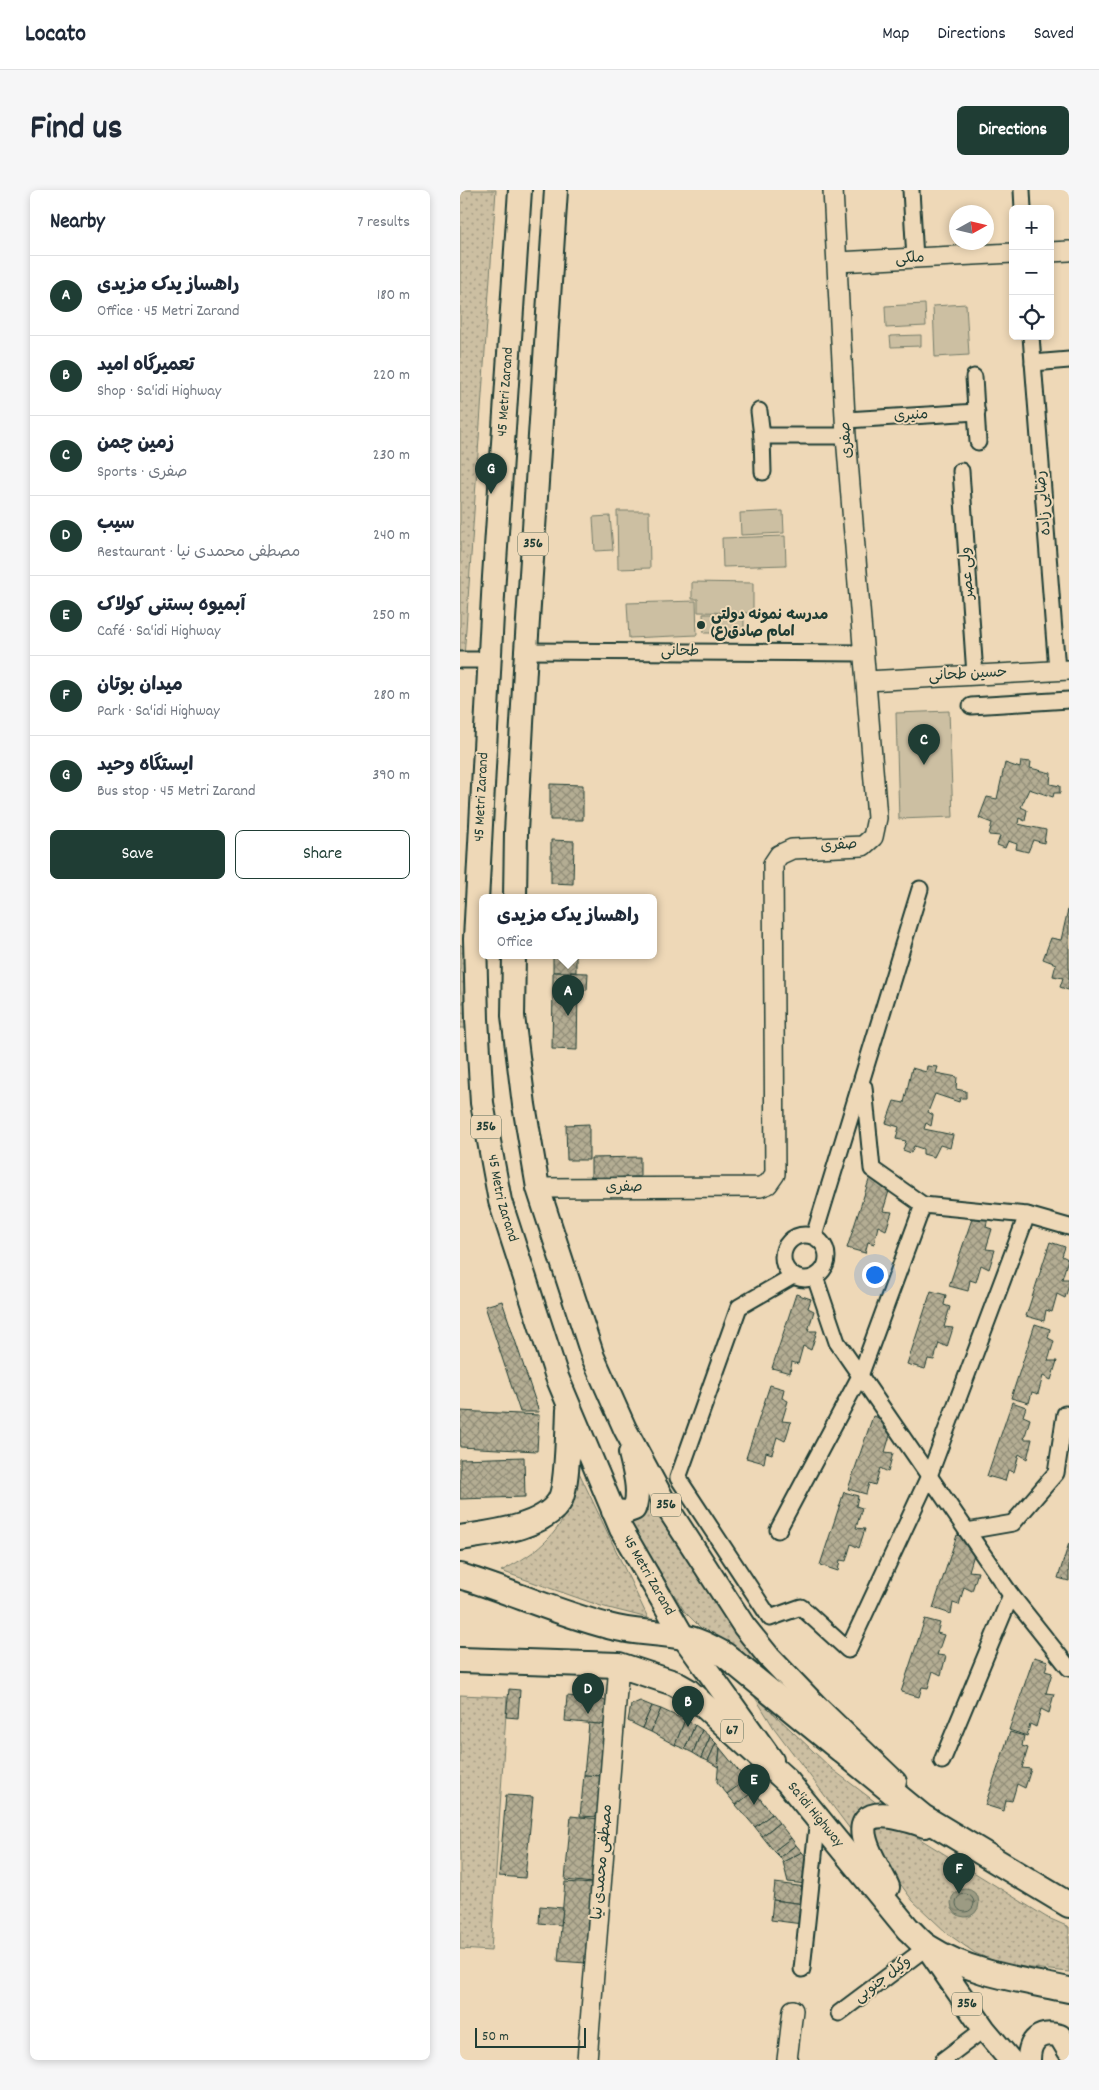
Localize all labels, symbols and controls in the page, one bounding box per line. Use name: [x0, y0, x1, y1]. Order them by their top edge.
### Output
text: Locato: [25, 18, 86, 52]
text: Map: [882, 22, 909, 47]
text: Directions: [937, 22, 1006, 47]
text: Saved: [1034, 22, 1074, 47]
text: Find us: [30, 105, 122, 155]
button: Directions: [957, 106, 1069, 155]
north arrow: [949, 205, 994, 250]
map controls: [1009, 205, 1054, 340]
button: +: [1009, 205, 1054, 250]
text: Nearby: [50, 208, 105, 238]
text: 7 results: [357, 211, 410, 234]
street label: ملکی: [895, 247, 925, 271]
button: −: [1009, 250, 1054, 295]
text: راهساز یدک مزیدی: [97, 273, 239, 300]
text: A: [62, 284, 70, 307]
text: 180 m: [377, 284, 410, 307]
button: locate: [1009, 295, 1054, 340]
text: Office · 45 Metri Zarand: [97, 300, 239, 323]
street label: 45 Metri Zarand: [492, 347, 520, 437]
text: تعمیرگاه امید: [97, 353, 195, 380]
text: B: [62, 364, 70, 387]
text: 220 m: [373, 364, 410, 387]
text: Shop · Sa'idi Highway: [97, 380, 221, 403]
street label: منیری: [893, 404, 929, 428]
street label: صفری: [835, 421, 859, 459]
text: زمین چمن: [97, 431, 174, 458]
text: C: [62, 444, 70, 467]
text: 230 m: [373, 444, 410, 467]
pin: G: [475, 453, 507, 494]
text: Sports · صفری: [97, 461, 188, 484]
street label: رضایی زاده: [1030, 470, 1058, 536]
text: سیب: [97, 511, 135, 538]
text: D: [62, 524, 70, 547]
text: 240 m: [373, 524, 410, 547]
road number: 356: [518, 532, 548, 556]
text: Restaurant · مصطفی محمدی نیا: [97, 541, 300, 564]
street label: ولی عصر: [955, 546, 981, 602]
text: آبمیوه بستنی کولاک: [97, 593, 245, 620]
text: E: [62, 604, 70, 627]
text: 250 m: [372, 604, 410, 627]
place label: مدرسه نمونه دولتی امام صادق(ع): [711, 605, 828, 644]
marker: مدرسه نمونه دولتی امام صادق(ع): [695, 619, 707, 631]
text: Café · Sa'idi Highway: [97, 620, 220, 643]
street label: طحانی: [661, 641, 699, 663]
street label: حسین طحانی: [928, 662, 1008, 688]
text: میدان بوتان: [97, 673, 183, 700]
text: F: [62, 684, 70, 707]
text: 280 m: [373, 684, 410, 707]
text: Park · Sa'idi Highway: [97, 700, 220, 723]
pin: C: [908, 724, 940, 765]
street label: 45 Metri Zarand: [469, 752, 495, 842]
text: ایستگاه وحید: [97, 753, 193, 780]
text: G: [62, 764, 70, 787]
text: 390 m: [372, 764, 410, 787]
text: Bus stop · 45 Metri Zarand: [97, 780, 255, 803]
button: Save: [50, 830, 225, 879]
button: Share: [235, 830, 410, 879]
street label: صفری: [820, 834, 858, 858]
popup: [479, 894, 657, 959]
text: راهساز یدک مزیدی: [497, 904, 639, 931]
text: Office: [497, 931, 533, 954]
pin: A: [552, 975, 584, 1016]
road number: 356: [471, 1116, 501, 1139]
street label: 45 Metri Zarand: [481, 1153, 524, 1245]
street label: صفری: [606, 1177, 642, 1199]
your location: [862, 1262, 888, 1288]
road number: 356: [651, 1494, 681, 1516]
street label: 45 Metri Zarand: [616, 1531, 680, 1620]
pin: D: [572, 1673, 604, 1714]
pin: B: [672, 1686, 704, 1727]
road number: 67: [721, 1720, 743, 1742]
pin: E: [738, 1764, 770, 1805]
street label: Sa'idi Highway: [781, 1778, 849, 1854]
street label: مصطفی محمدی نیا: [587, 1803, 619, 1921]
pin: F: [943, 1853, 975, 1894]
street label: وکیل جنوبی: [850, 1951, 916, 2009]
road number: 356: [952, 1992, 982, 2016]
scale bar: [475, 2025, 586, 2048]
text: 50 m: [482, 2027, 509, 2047]

